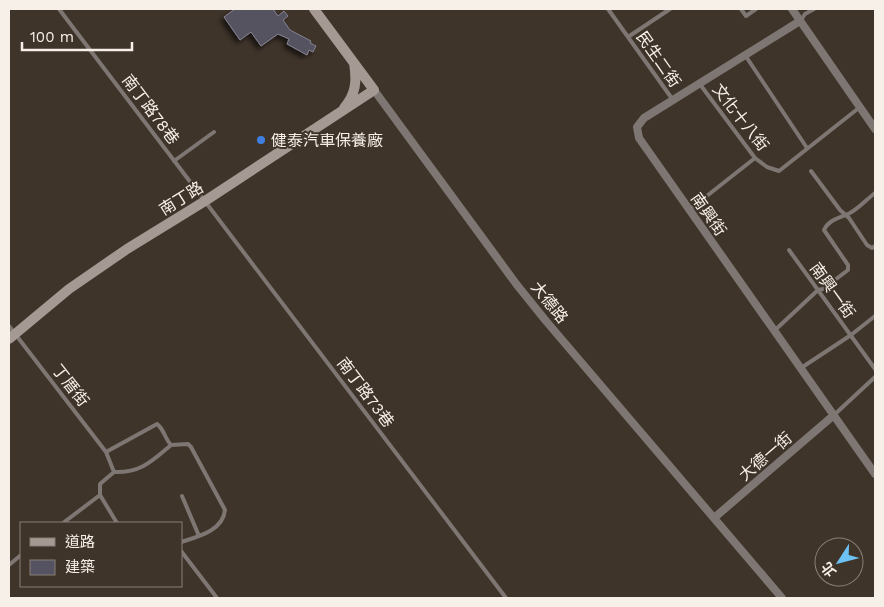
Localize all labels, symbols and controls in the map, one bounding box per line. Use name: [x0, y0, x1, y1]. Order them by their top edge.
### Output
scale bar: [22, 20, 132, 52]
text: 100 m: [30, 28, 74, 46]
street label: 民生二街: [632, 28, 685, 91]
street label: 南丁路78巷: [118, 71, 183, 148]
street label: 文化十八街: [708, 80, 773, 155]
place label: 健泰汽車保養廠: [271, 131, 383, 150]
marker: 健泰汽車保養廠: [255, 134, 267, 146]
street label: 南丁路: [156, 178, 207, 219]
street label: 南興街: [687, 189, 730, 239]
street label: 南興一街: [806, 259, 859, 322]
street label: 大德路: [527, 278, 572, 327]
street label: 南丁路73巷: [333, 354, 398, 431]
street label: 丁厝街: [48, 361, 93, 410]
street label: 大德一街: [735, 428, 796, 485]
legend: [20, 522, 182, 587]
text: 道路: [65, 533, 95, 551]
north arrow: [814, 537, 864, 587]
text: 建築: [65, 558, 95, 576]
text: 北: [818, 559, 839, 580]

